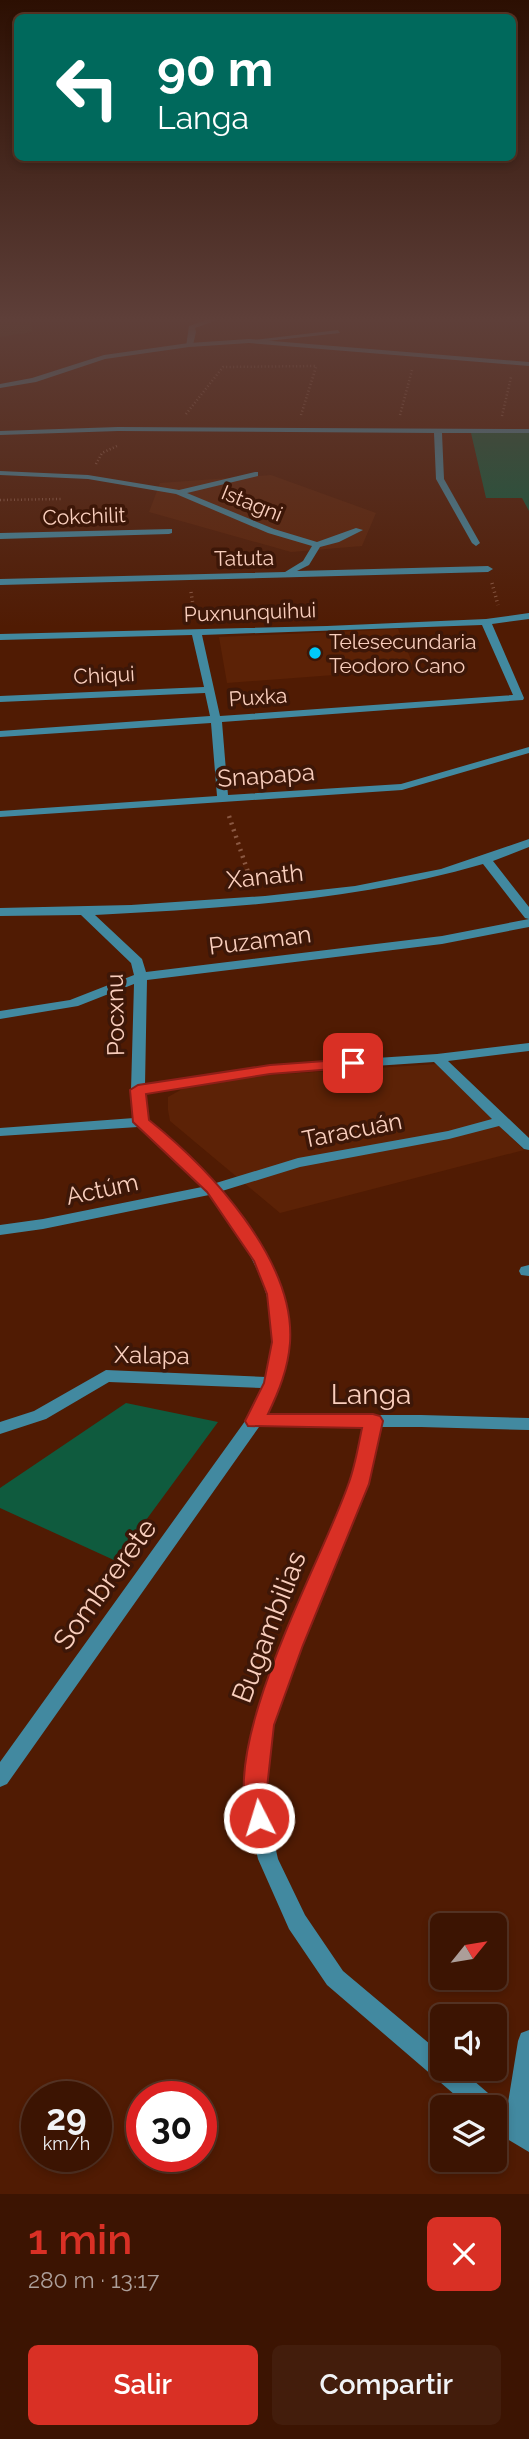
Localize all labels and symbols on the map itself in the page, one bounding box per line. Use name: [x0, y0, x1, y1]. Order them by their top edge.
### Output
street label: Istagni: [218, 480, 286, 526]
street label: Cokchilit: [42, 502, 126, 530]
street label: Tatuta: [214, 545, 274, 571]
street label: Puxnunquihui: [183, 597, 317, 627]
place label: Telesecundaria Teodoro Cano: [329, 629, 476, 678]
marker: Telesecundaria Teodoro Cano: [307, 645, 323, 661]
street label: Chiqui: [73, 661, 135, 689]
street label: Puxka: [228, 682, 288, 712]
street label: Snapapa: [216, 757, 316, 793]
street label: Xanath: [225, 858, 305, 894]
street label: Puzaman: [207, 919, 313, 961]
street label: Pocxnu: [100, 974, 130, 1056]
pin: [323, 1033, 383, 1093]
street label: Taracuán: [300, 1106, 404, 1154]
street label: Actúm: [63, 1167, 141, 1211]
street label: Xalapa: [114, 1340, 190, 1370]
street label: Langa: [331, 1378, 411, 1411]
street label: Sombrerete: [46, 1512, 164, 1656]
street label: Bugambilias: [225, 1547, 313, 1707]
position arrow: [222, 1781, 296, 1855]
north arrow: [430, 1913, 508, 1990]
speed limit sign: 30: [126, 2081, 217, 2172]

